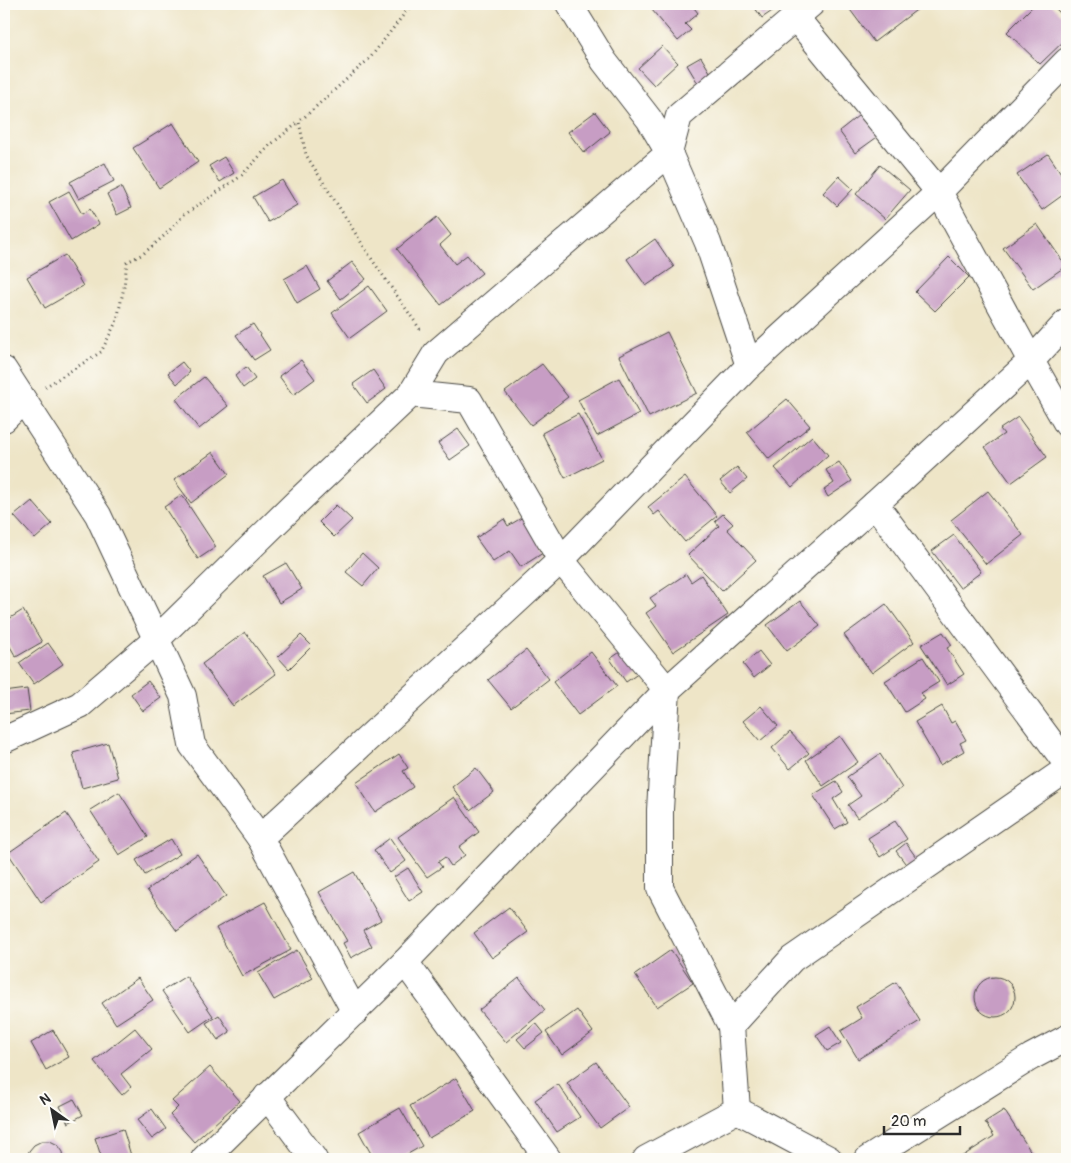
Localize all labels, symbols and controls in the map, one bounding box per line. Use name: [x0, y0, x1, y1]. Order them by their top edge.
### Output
north arrow: [28, 1086, 78, 1136]
text: N: [37, 1090, 54, 1109]
scale bar: [884, 1103, 960, 1135]
text: 20 m: [891, 1112, 926, 1131]

